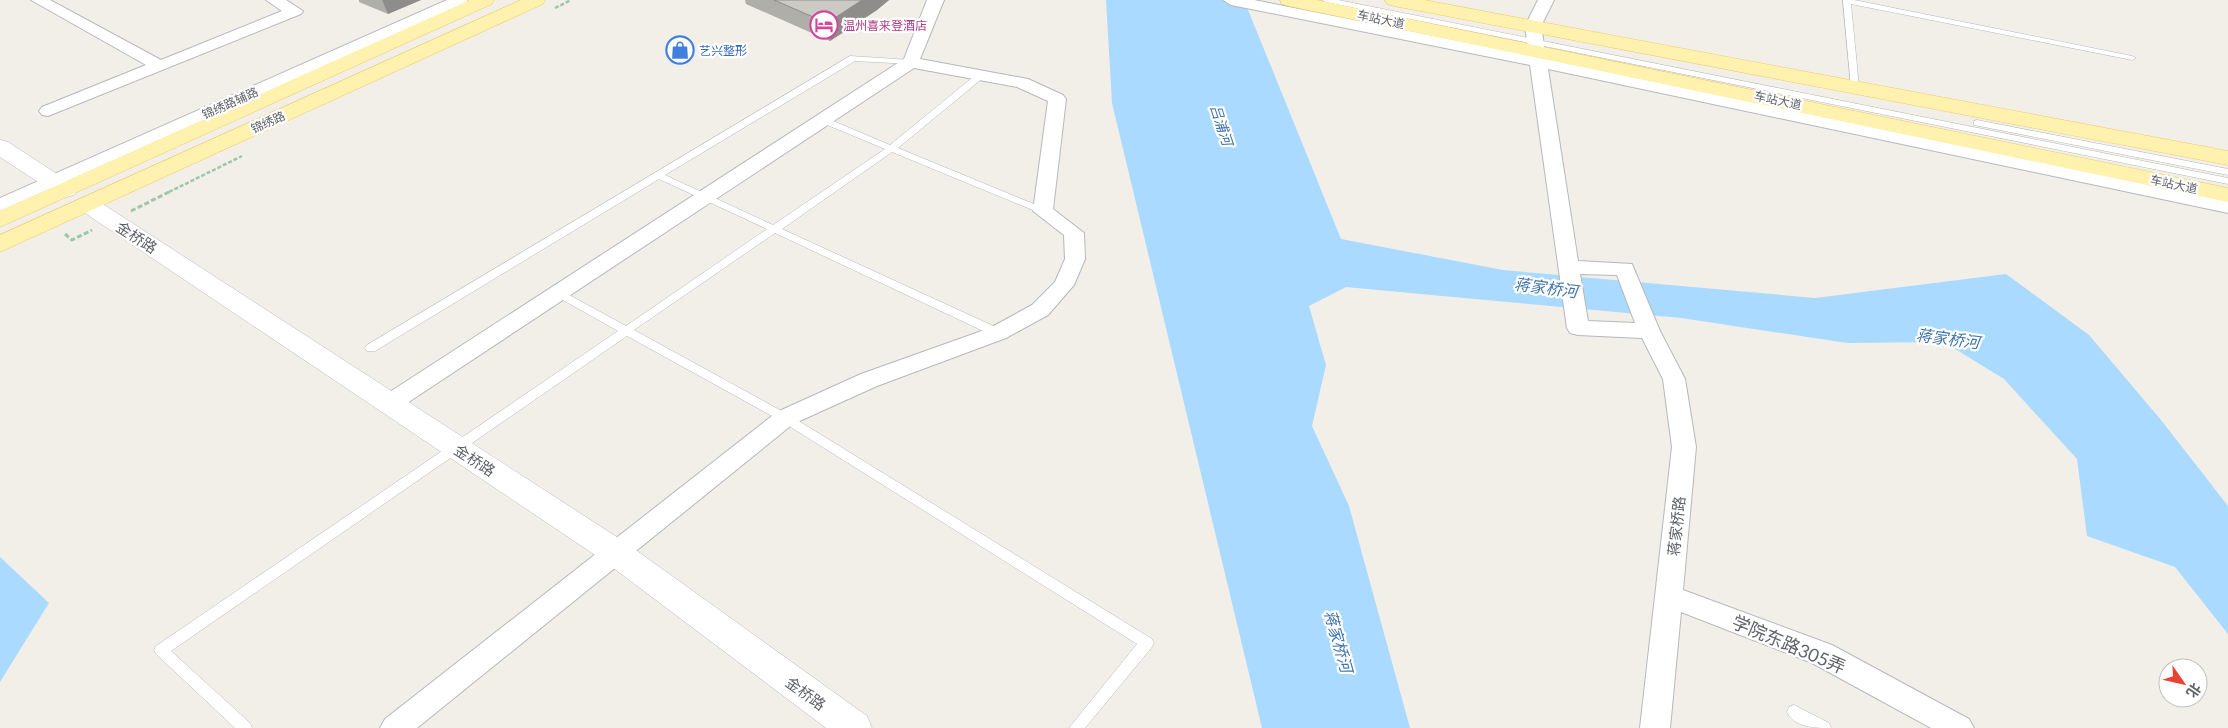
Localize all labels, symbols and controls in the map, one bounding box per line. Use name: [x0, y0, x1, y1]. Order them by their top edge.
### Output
street label: 车站大道: [1356, 7, 1406, 31]
hotel icon: 温州喜来登酒店: [809, 10, 839, 40]
place label: 温州喜来登酒店: [843, 18, 927, 33]
shop icon: 艺兴整形: [665, 35, 695, 65]
place label: 艺兴整形: [699, 43, 747, 58]
street label: 锦绣路辅路: [200, 84, 260, 122]
street label: 车站大道: [1753, 88, 1803, 112]
water label: 吕浦河: [1207, 102, 1238, 150]
street label: 锦绣路: [248, 108, 288, 136]
street label: 车站大道: [2149, 172, 2199, 196]
street label: 金桥路: [113, 217, 161, 257]
water label: 蒋家桥河: [1513, 274, 1582, 301]
water label: 蒋家桥河: [1915, 325, 1984, 352]
street label: 金桥路: [451, 440, 499, 480]
street label: 蒋家桥路: [1664, 495, 1688, 557]
water label: 蒋家桥河: [1321, 608, 1358, 677]
street label: 学院东路305弄: [1729, 610, 1849, 678]
north arrow: [2158, 658, 2208, 708]
street label: 金桥路: [783, 672, 829, 714]
text: 北: [2183, 680, 2205, 701]

